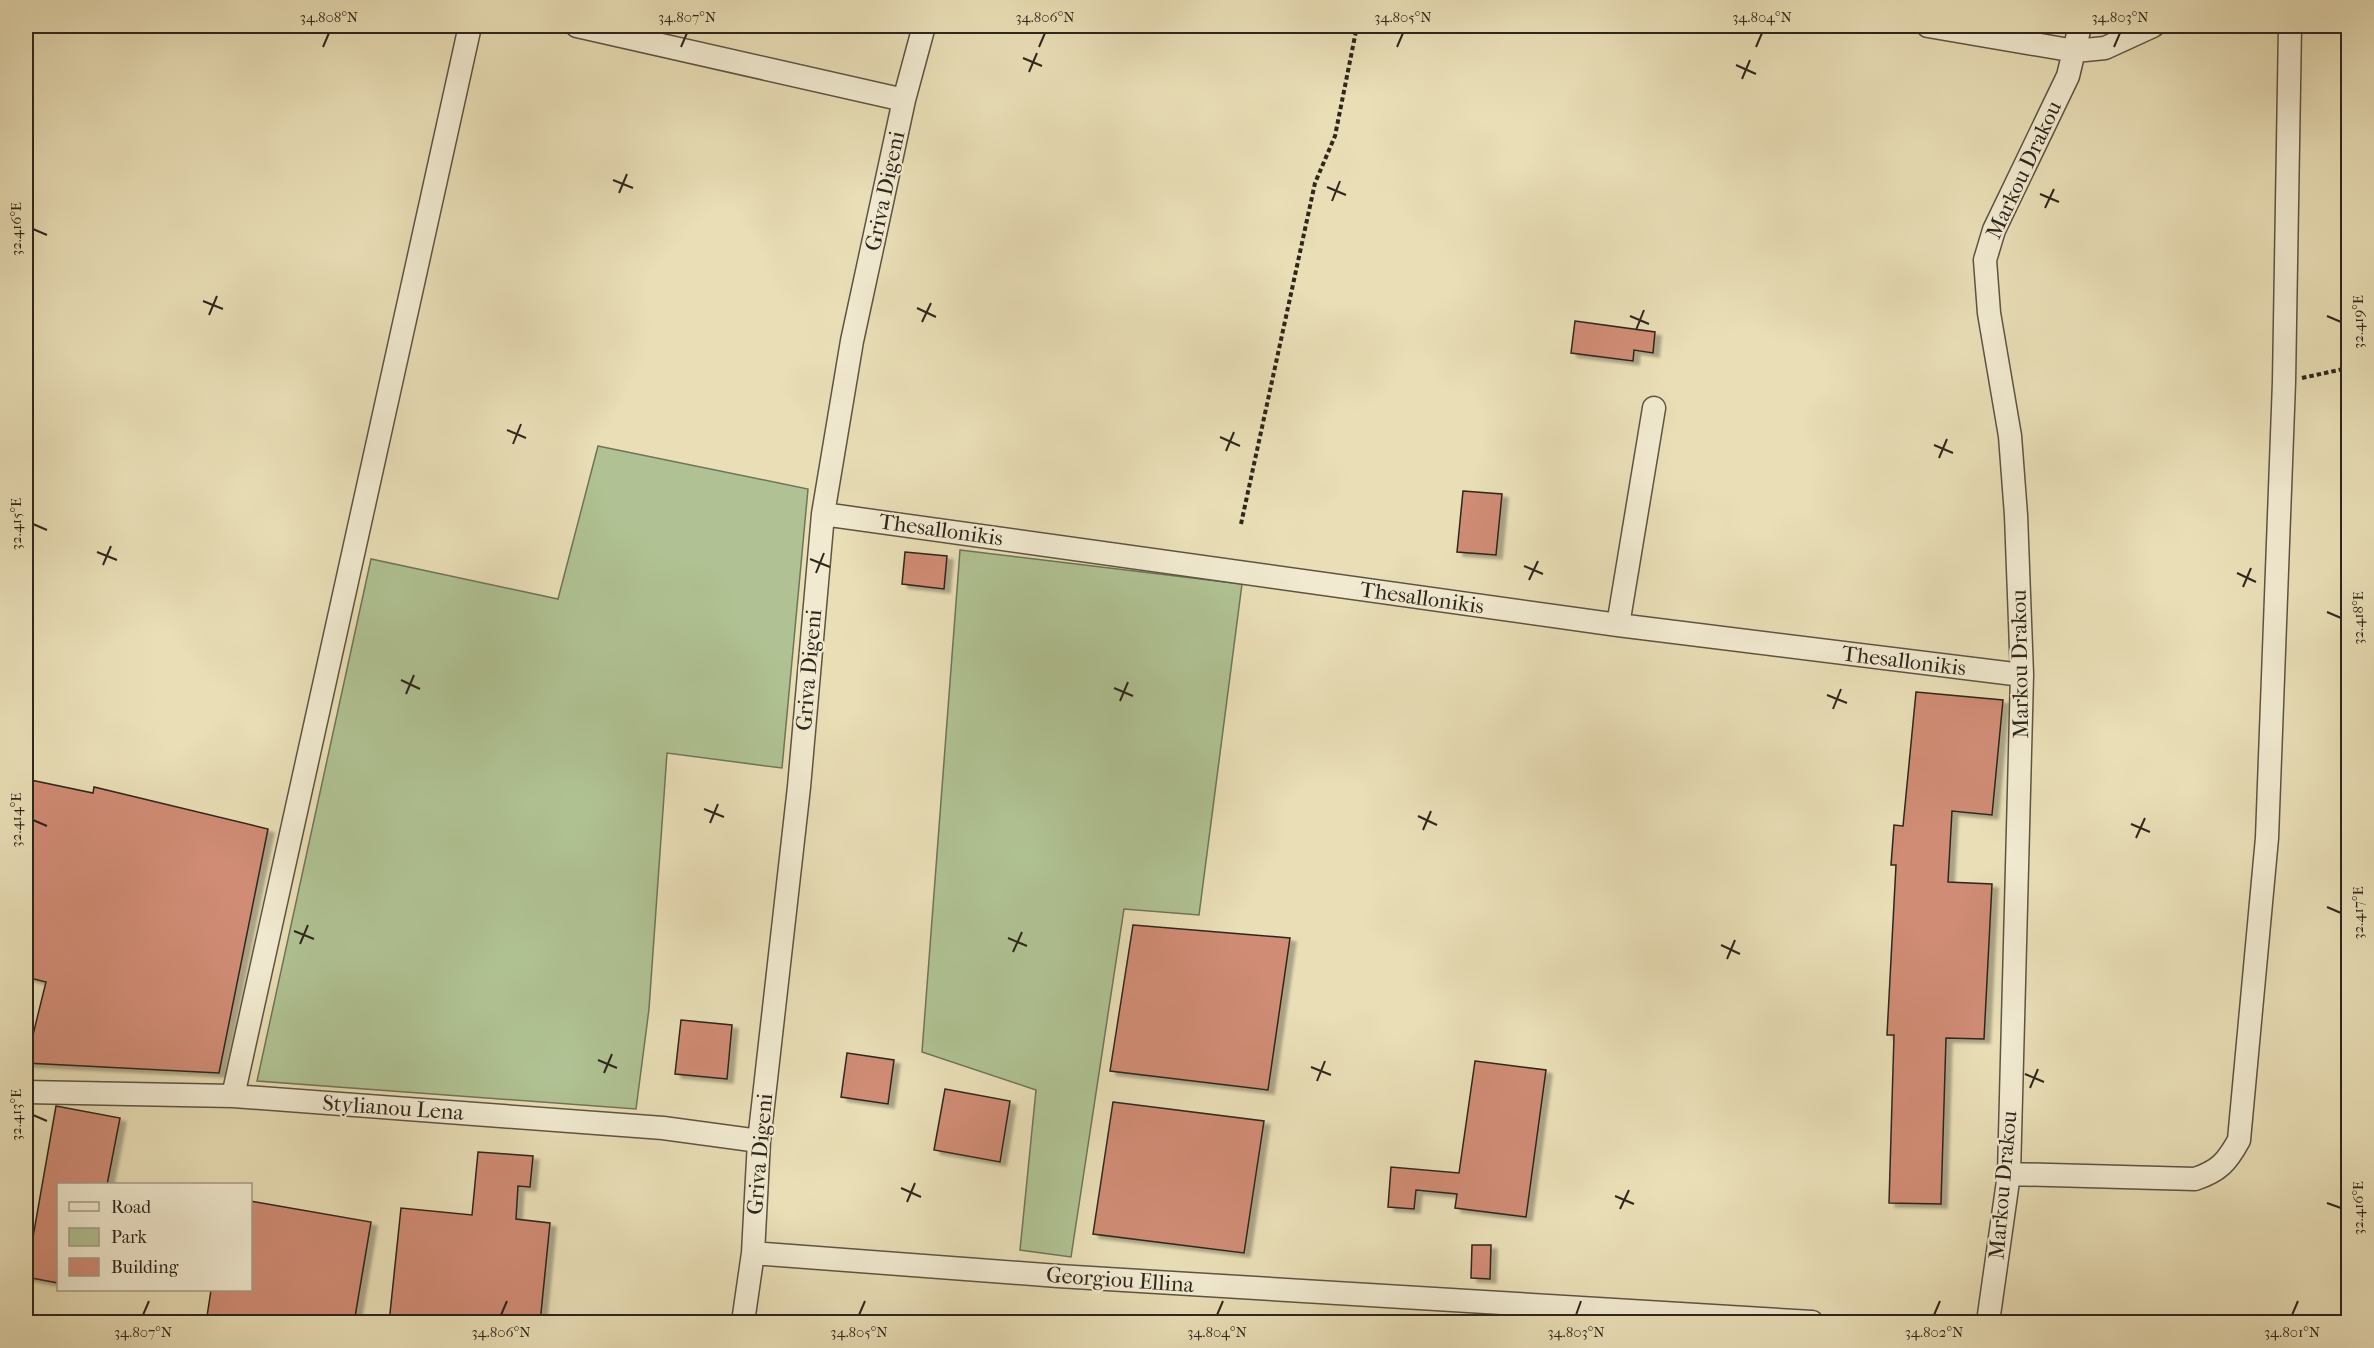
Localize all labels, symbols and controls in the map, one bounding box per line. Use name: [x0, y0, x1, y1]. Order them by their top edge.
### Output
text: 34.808°N: [300, 8, 359, 26]
text: 34.807°N: [658, 8, 717, 26]
text: 34.806°N: [1015, 8, 1075, 26]
text: 34.805°N: [1374, 8, 1432, 26]
text: 34.804°N: [1732, 8, 1792, 26]
text: 34.803°N: [2091, 8, 2149, 26]
street label: Markou Drakou: [1981, 96, 2068, 243]
street label: Griva Digeni: [860, 128, 910, 253]
text: 32.416°E: [7, 202, 25, 256]
text: 32.419°E: [2349, 295, 2367, 349]
text: 32.415°E: [7, 498, 25, 550]
street label: Thesallonikis: [877, 508, 1005, 552]
street label: Thesallonikis: [1358, 576, 1486, 620]
street label: Markou Drakou: [2006, 589, 2034, 739]
text: 32.418°E: [2349, 591, 2367, 645]
street label: Griva Digeni: [791, 608, 827, 732]
street label: Thesallonikis: [1840, 640, 1968, 682]
text: 32.414°E: [7, 793, 25, 847]
text: 32.417°E: [2349, 886, 2367, 940]
text: 32.413°E: [7, 1089, 25, 1141]
street label: Stylianou Lena: [321, 1090, 465, 1126]
street label: Griva Digeni: [742, 1092, 778, 1216]
street label: Markou Drakou: [1984, 1109, 2023, 1260]
text: 32.416°E: [2349, 1181, 2367, 1235]
legend: [57, 1183, 252, 1291]
text: Road: [111, 1197, 151, 1218]
text: Park: [111, 1227, 148, 1248]
text: Building: [111, 1257, 179, 1278]
street label: Georgiou Ellina: [1045, 1262, 1196, 1298]
text: 34.807°N: [114, 1323, 173, 1341]
text: 34.806°N: [471, 1323, 531, 1341]
text: 34.805°N: [830, 1323, 888, 1341]
text: 34.804°N: [1187, 1323, 1247, 1341]
text: 34.803°N: [1547, 1323, 1605, 1341]
text: 34.802°N: [1905, 1323, 1964, 1341]
text: 34.801°N: [2264, 1323, 2321, 1341]

